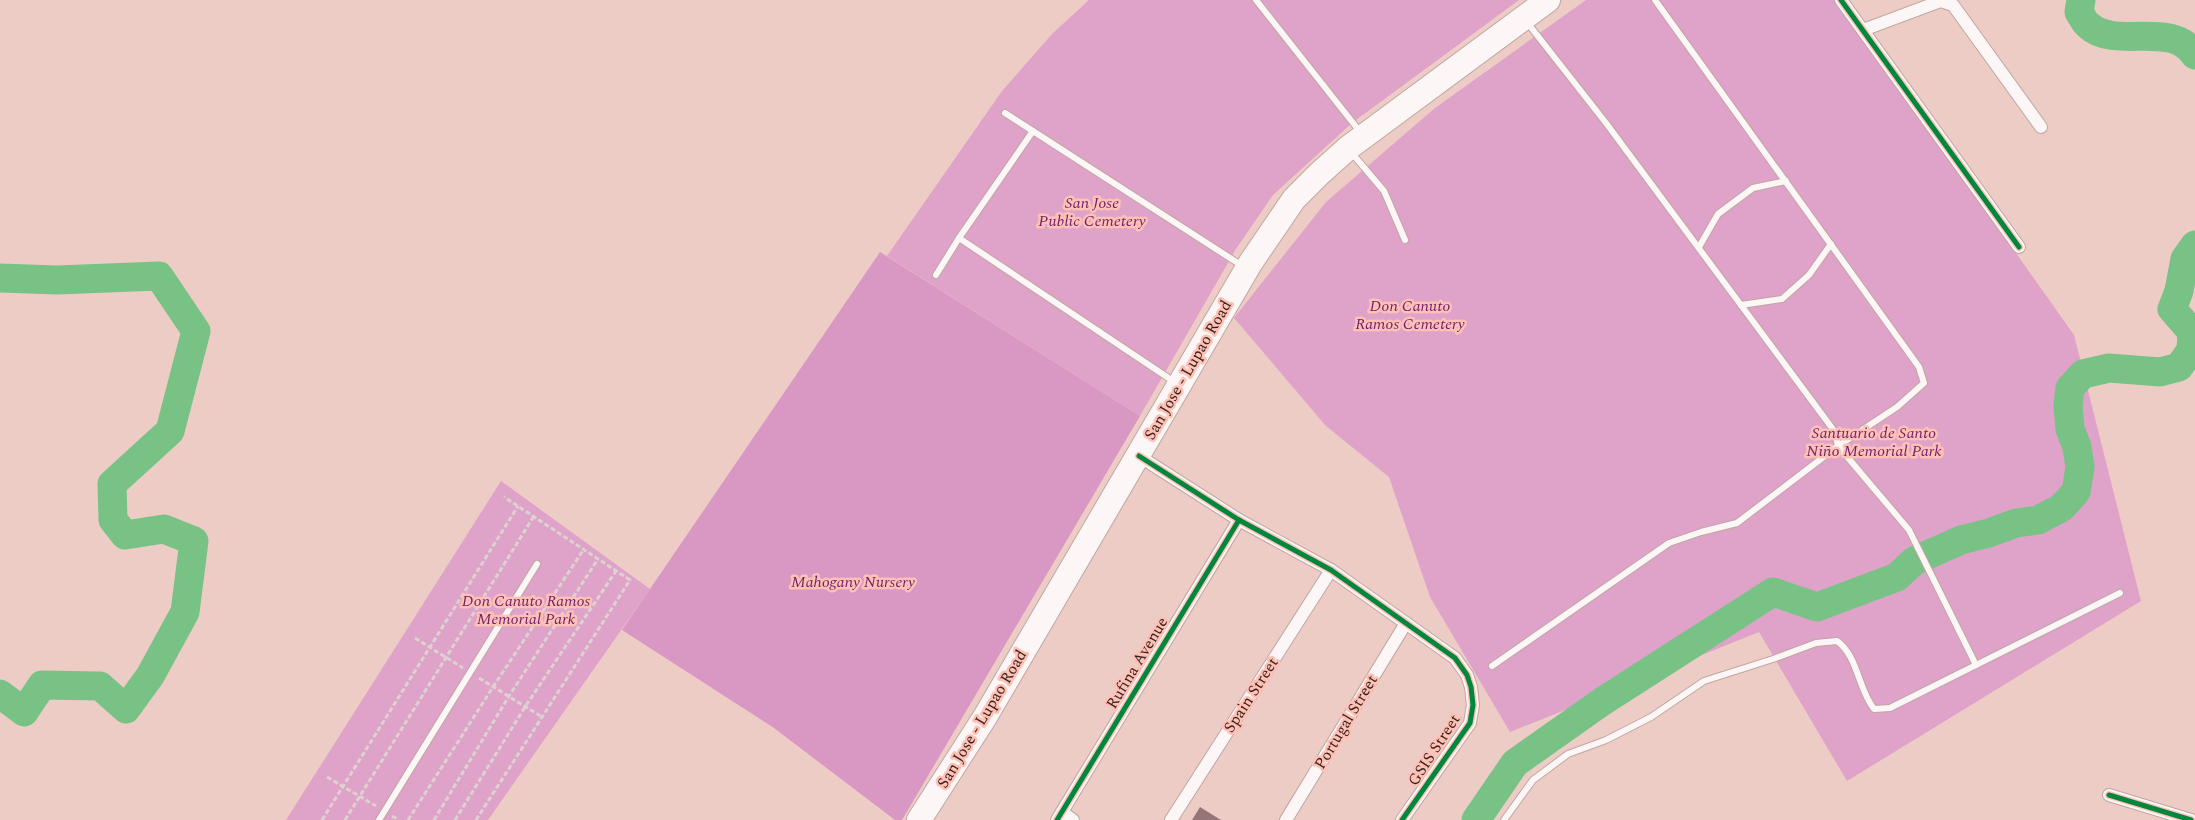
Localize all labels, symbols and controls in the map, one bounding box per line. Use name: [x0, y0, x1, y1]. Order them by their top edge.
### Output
park label: San Jose Public Cemetery: [1038, 191, 1146, 233]
park label: Don Canuto Ramos Cemetery: [1355, 294, 1465, 336]
street label: San Jose - Lupao Road: [1138, 296, 1238, 444]
park label: Santuario de Santo Niño Memorial Park: [1806, 421, 1942, 463]
park label: Mahogany Nursery: [791, 570, 915, 594]
park label: Don Canuto Ramos Memorial Park: [462, 589, 591, 631]
street label: Rufina Avenue: [1100, 612, 1174, 714]
street label: San Jose - Lupao Road: [931, 645, 1033, 793]
street label: Spain Street: [1218, 652, 1285, 738]
street label: Portugal Street: [1308, 670, 1384, 774]
street label: GSIS Street: [1402, 709, 1466, 791]

